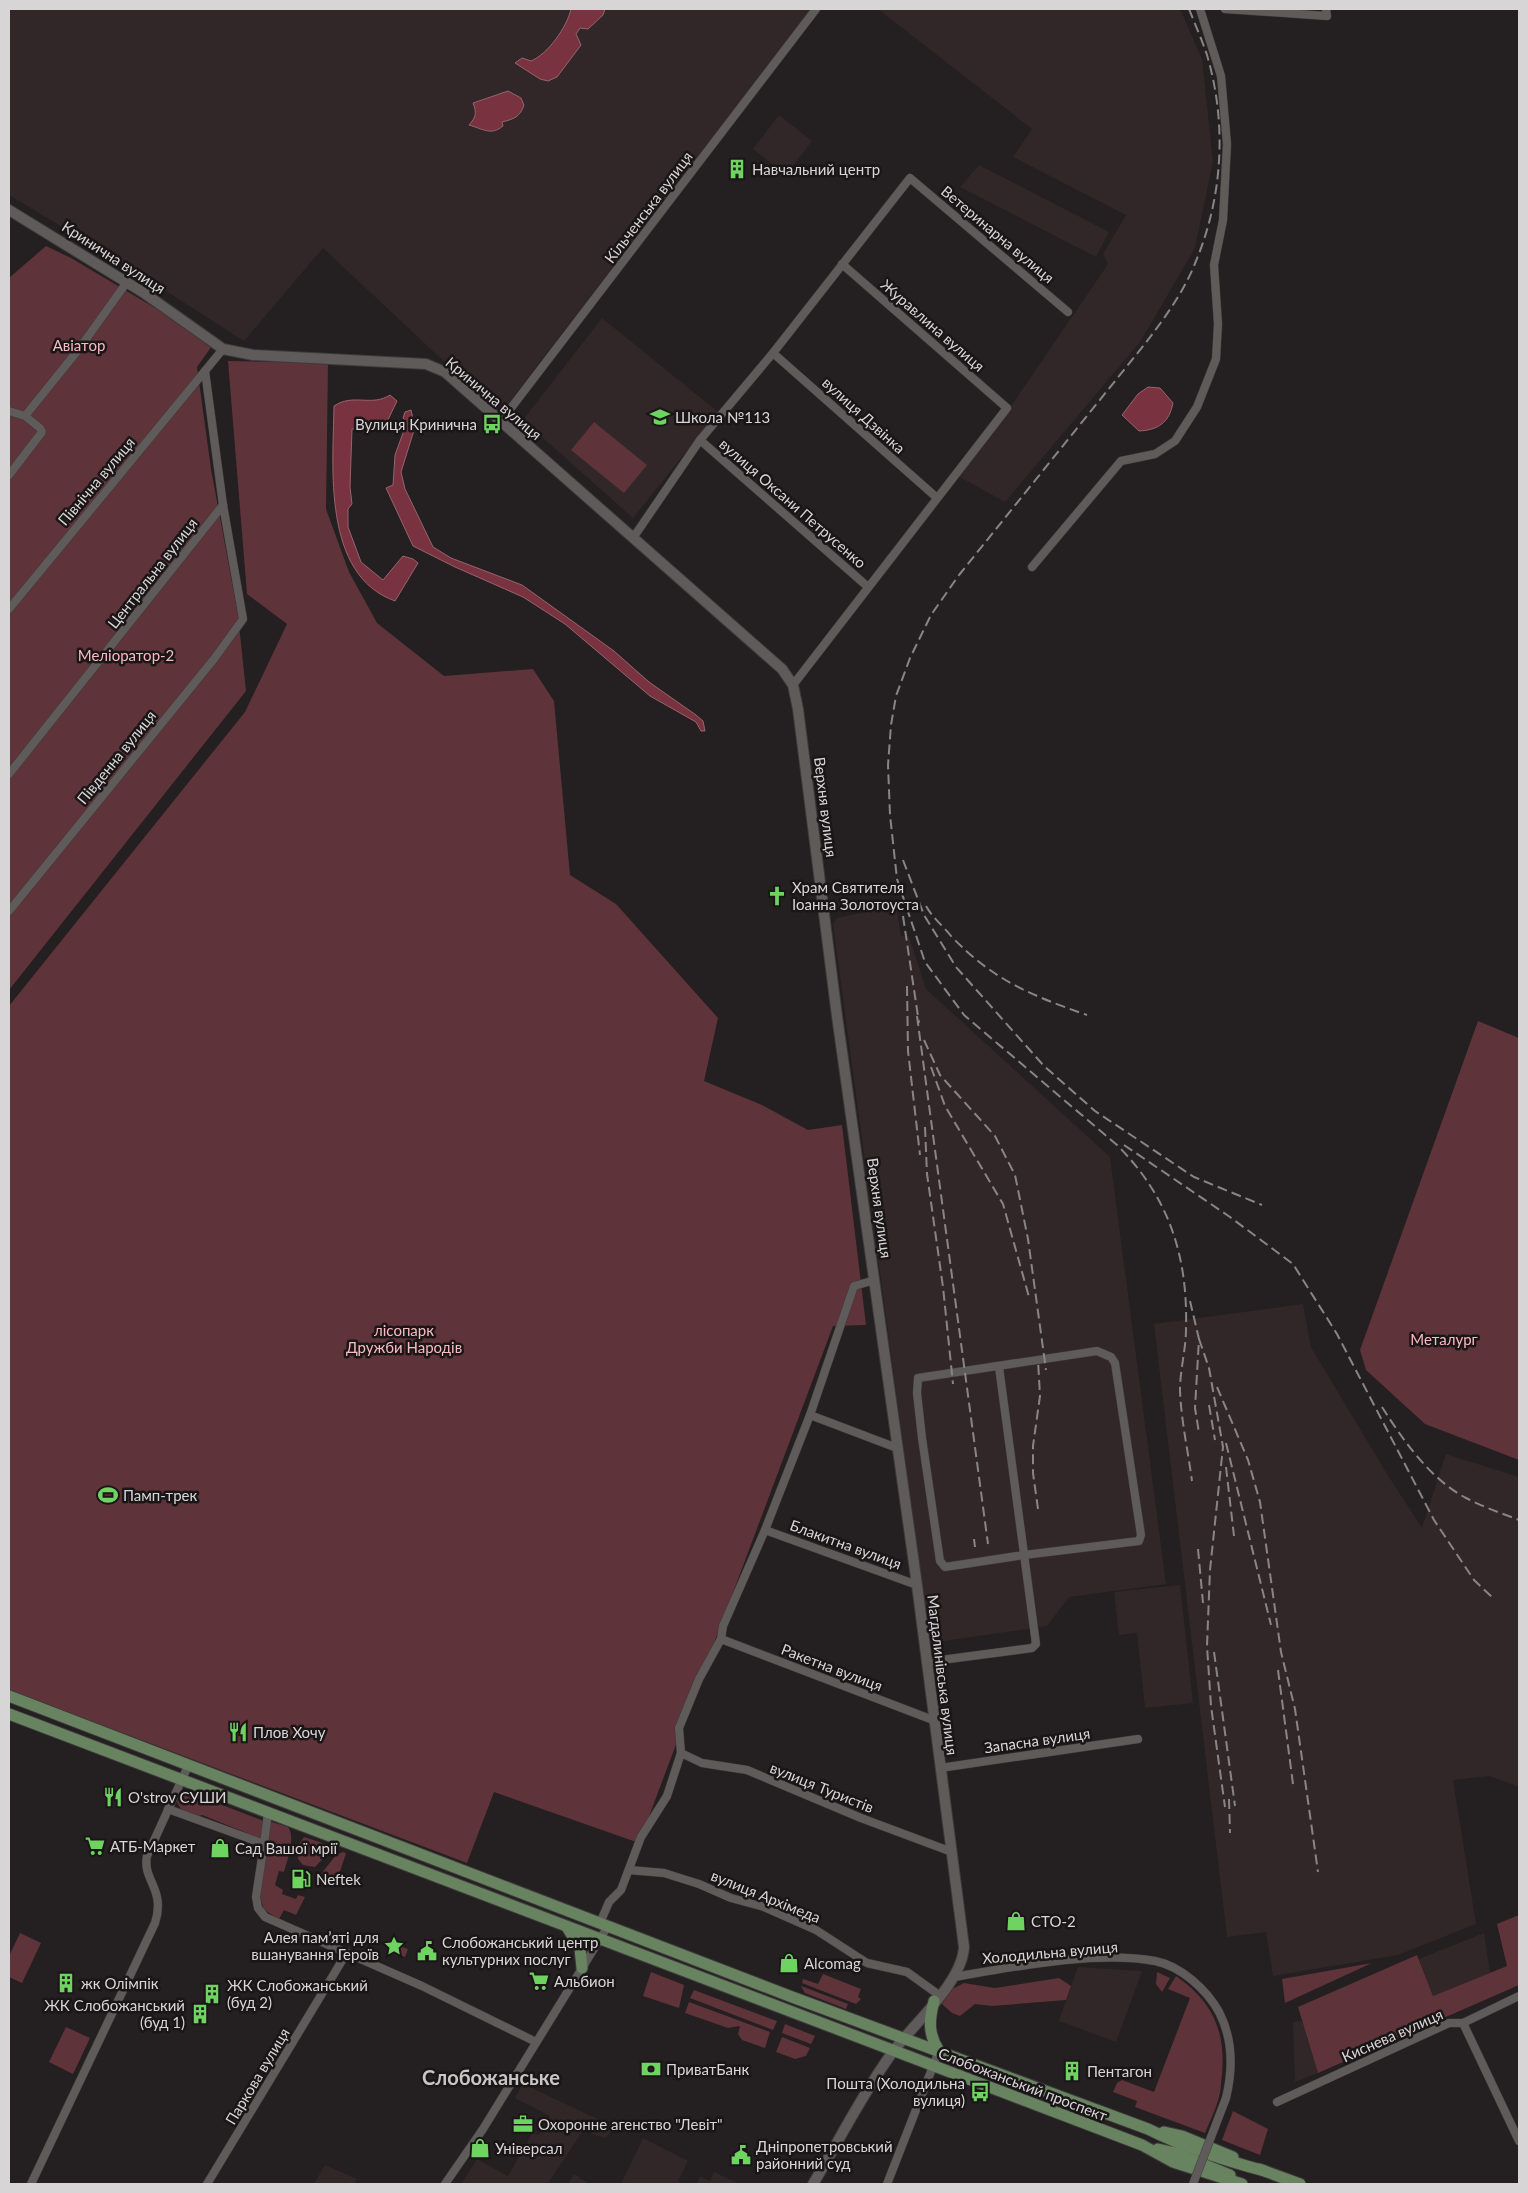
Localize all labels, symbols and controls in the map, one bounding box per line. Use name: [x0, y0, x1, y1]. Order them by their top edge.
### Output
street label: Кільченська вулиця: [600, 148, 696, 266]
building icon: Навчальний центр: [726, 158, 748, 180]
place label: Навчальний центр: [752, 160, 880, 178]
street label: Ветеринарна вулиця: [938, 182, 1058, 286]
street label: Кринична вулиця: [59, 217, 169, 297]
street label: Журавлина вулиця: [878, 275, 988, 375]
park label: Авіатор: [53, 336, 105, 354]
street label: Кринична вулиця: [442, 353, 546, 443]
street label: вулиця Дзвінка: [819, 373, 909, 457]
school or university icon: Школа №113: [649, 406, 671, 428]
place label: Школа №113: [675, 408, 770, 426]
bus stop icon: Вулиця Кринична: [481, 413, 503, 435]
place label: Вулиця Кринична: [355, 415, 477, 433]
street label: Північна вулиця: [54, 433, 138, 529]
street label: вулиця Оксани Петрусенко: [716, 434, 870, 572]
street label: Центральна вулиця: [103, 514, 201, 632]
park label: Меліоратор-2: [78, 646, 174, 664]
street label: Південна вулиця: [73, 707, 159, 807]
street label: Верхня вулиця: [811, 756, 841, 858]
place label: Храм Святителя Іоанна Золотоуста: [792, 878, 919, 913]
church icon: Храм Святителя Іоанна Золотоуста: [766, 885, 788, 907]
street label: Верхня вулиця: [864, 1157, 896, 1259]
park label: лісопарк Дружби Народів: [346, 1321, 462, 1356]
park label: Металург: [1410, 1330, 1478, 1348]
sports icon: Памп-трек: [97, 1484, 119, 1506]
place label: Памп-трек: [123, 1486, 197, 1504]
street label: Блакитна вулиця: [788, 1515, 904, 1573]
street label: Магдалинівська вулиця: [924, 1594, 962, 1756]
street label: Ракетна вулиця: [779, 1639, 885, 1695]
restaurant icon: Плов Хочу: [227, 1721, 249, 1743]
place label: Плов Хочу: [253, 1723, 326, 1741]
street label: Запасна вулиця: [983, 1724, 1091, 1756]
street label: вулиця Туристів: [768, 1758, 876, 1816]
restaurant icon: O'strov СУШИ: [102, 1786, 124, 1808]
place label: O'strov СУШИ: [128, 1788, 226, 1806]
supermarket icon: АТБ-Маркет: [84, 1835, 106, 1857]
place label: АТБ-Маркет: [110, 1837, 196, 1855]
shop icon: Сад Вашої мрії: [209, 1837, 231, 1859]
place label: Сад Вашої мрії: [235, 1839, 338, 1857]
street label: вулиця Архімеда: [709, 1866, 823, 1926]
fuel station icon: Neftek: [290, 1868, 312, 1890]
place label: Neftek: [316, 1870, 361, 1888]
shop icon: СТО-2: [1005, 1910, 1027, 1932]
place label: СТО-2: [1031, 1912, 1076, 1930]
place label: Алея пам’яті для вшанування Героїв: [251, 1928, 379, 1963]
place label: Слобожанський центр культурних послуг: [442, 1933, 599, 1968]
place icon: Алея пам’яті для вшанування Героїв: [383, 1935, 405, 1957]
street label: Холодильна вулиця: [981, 1937, 1119, 1967]
public building icon: Слобожанський центр культурних послуг: [416, 1940, 438, 1962]
shop icon: Alcomag: [778, 1952, 800, 1974]
place label: Alcomag: [804, 1954, 861, 1972]
supermarket icon: Альбион: [528, 1970, 550, 1992]
building icon: жк Олімпік: [55, 1972, 77, 1994]
place label: Альбион: [554, 1972, 615, 1990]
place label: жк Олімпік: [81, 1974, 159, 1992]
place label: ЖК Слобожанський (буд 2): [227, 1976, 368, 2011]
building icon: ЖК Слобожанський (буд 2): [201, 1983, 223, 2005]
place label: ЖК Слобожанський (буд 1): [44, 1996, 185, 2031]
building icon: ЖК Слобожанський (буд 1): [189, 2003, 211, 2025]
street label: Киснева вулиця: [1339, 2005, 1445, 2065]
street label: Паркова вулиця: [221, 2024, 293, 2128]
street label: Слобожанський проспект: [936, 2043, 1110, 2125]
bank icon: ПриватБанк: [640, 2058, 662, 2080]
place label: ПриватБанк: [666, 2060, 749, 2078]
building icon: Пентагон: [1061, 2060, 1083, 2082]
place label: Пентагон: [1087, 2062, 1152, 2080]
district label: Слобожанське: [422, 2065, 560, 2089]
place label: Пошта (Холодильна вулиця): [826, 2074, 965, 2109]
bus stop icon: Пошта (Холодильна вулиця): [969, 2081, 991, 2103]
office icon: Охоронне агенство "Левіт": [512, 2113, 534, 2135]
place label: Охоронне агенство "Левіт": [538, 2115, 723, 2133]
shop icon: Універсал: [469, 2137, 491, 2159]
place label: Дніпропетровський районний суд: [756, 2137, 893, 2172]
place label: Універсал: [495, 2139, 563, 2157]
public building icon: Дніпропетровський районний суд: [730, 2144, 752, 2166]

